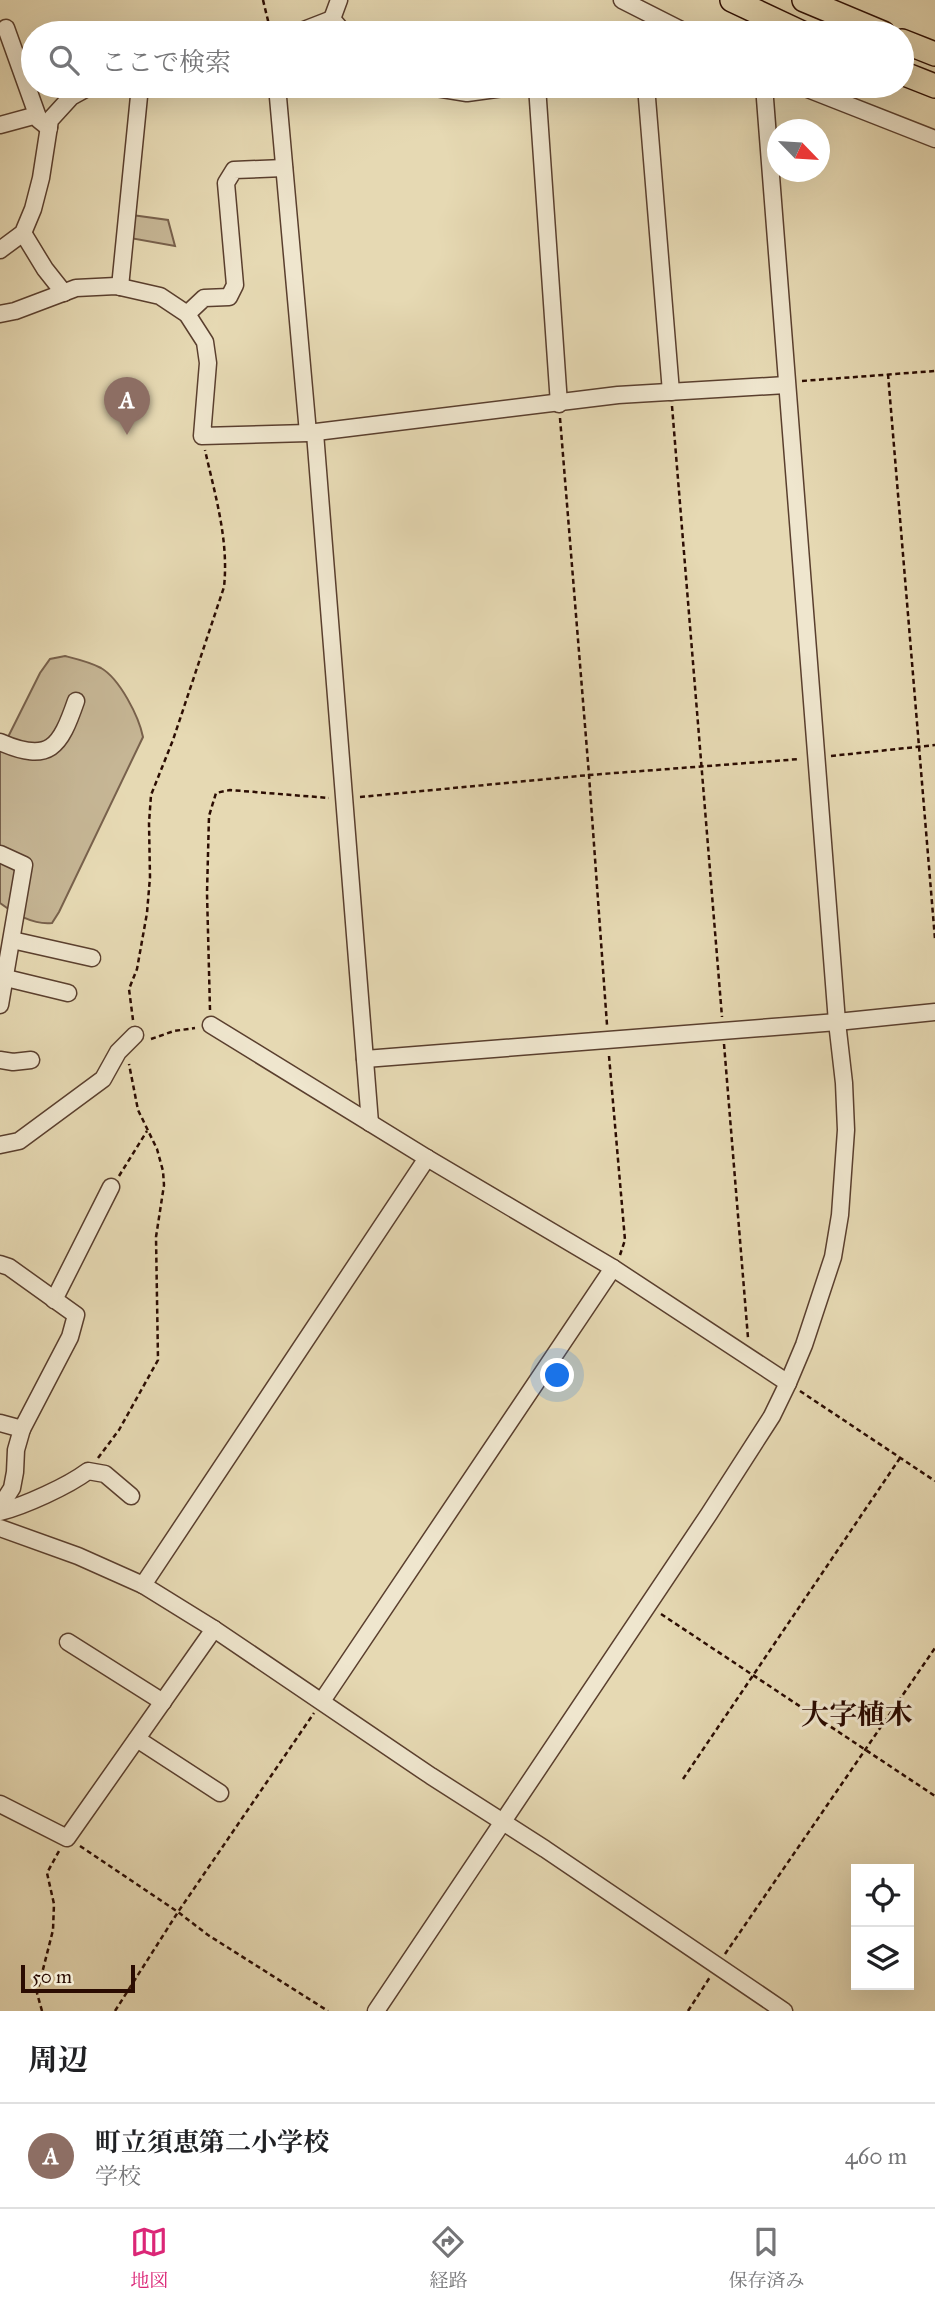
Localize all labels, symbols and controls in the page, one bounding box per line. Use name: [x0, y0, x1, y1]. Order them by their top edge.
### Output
search box: [21, 21, 914, 98]
icon: search: [45, 41, 83, 79]
text: ここで検索: [101, 46, 231, 78]
north arrow: [767, 119, 830, 182]
pin: A: [104, 377, 150, 435]
your location: [540, 1358, 574, 1392]
district label: 大字植木: [801, 1697, 913, 1732]
map controls: [851, 1864, 914, 1990]
button: locate: [851, 1864, 914, 1927]
button: layers: [851, 1927, 914, 1990]
scale bar: [21, 1962, 135, 1994]
text: 50 m: [32, 1965, 72, 1988]
text: 周辺: [28, 2042, 88, 2078]
text: 町立須恵第二小学校: [95, 2126, 329, 2158]
text: A: [43, 2142, 59, 2170]
text: 460 m: [845, 2142, 907, 2170]
text: 学校: [95, 2162, 141, 2190]
tab: 地図: [130, 2223, 169, 2292]
tab: 経路: [429, 2223, 468, 2292]
tab: 保存済み: [728, 2223, 805, 2292]

